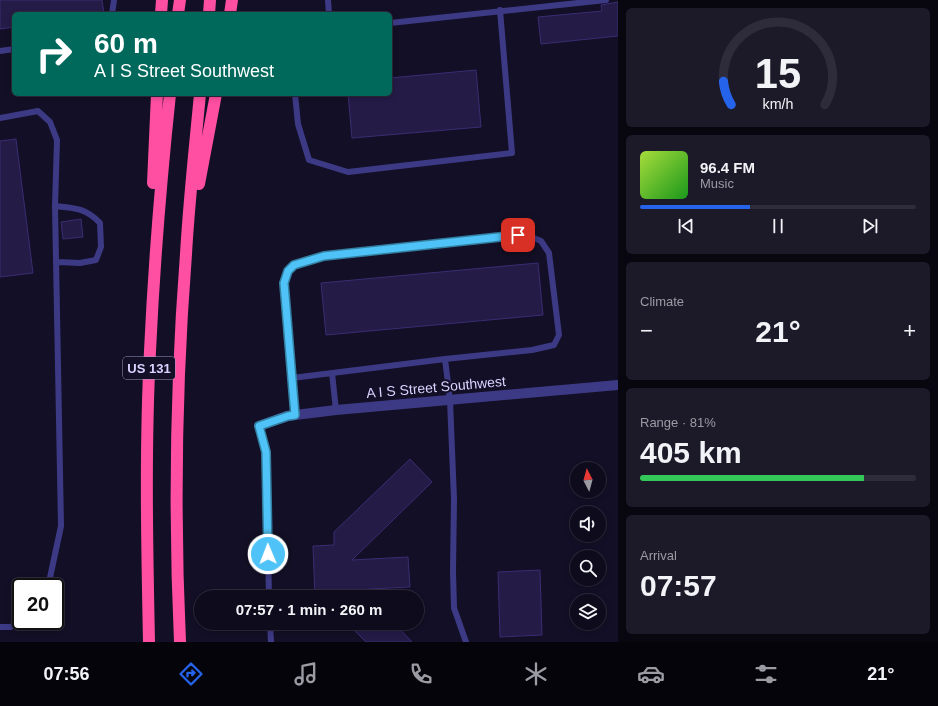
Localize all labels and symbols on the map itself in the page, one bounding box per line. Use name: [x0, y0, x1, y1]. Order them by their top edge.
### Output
pin: [501, 218, 535, 252]
road number: US 131: [123, 357, 175, 379]
street label: A I S Street Southwest: [366, 373, 507, 401]
north arrow: [570, 462, 606, 498]
position arrow: [247, 533, 289, 575]
speed limit sign: 20: [12, 578, 64, 630]

